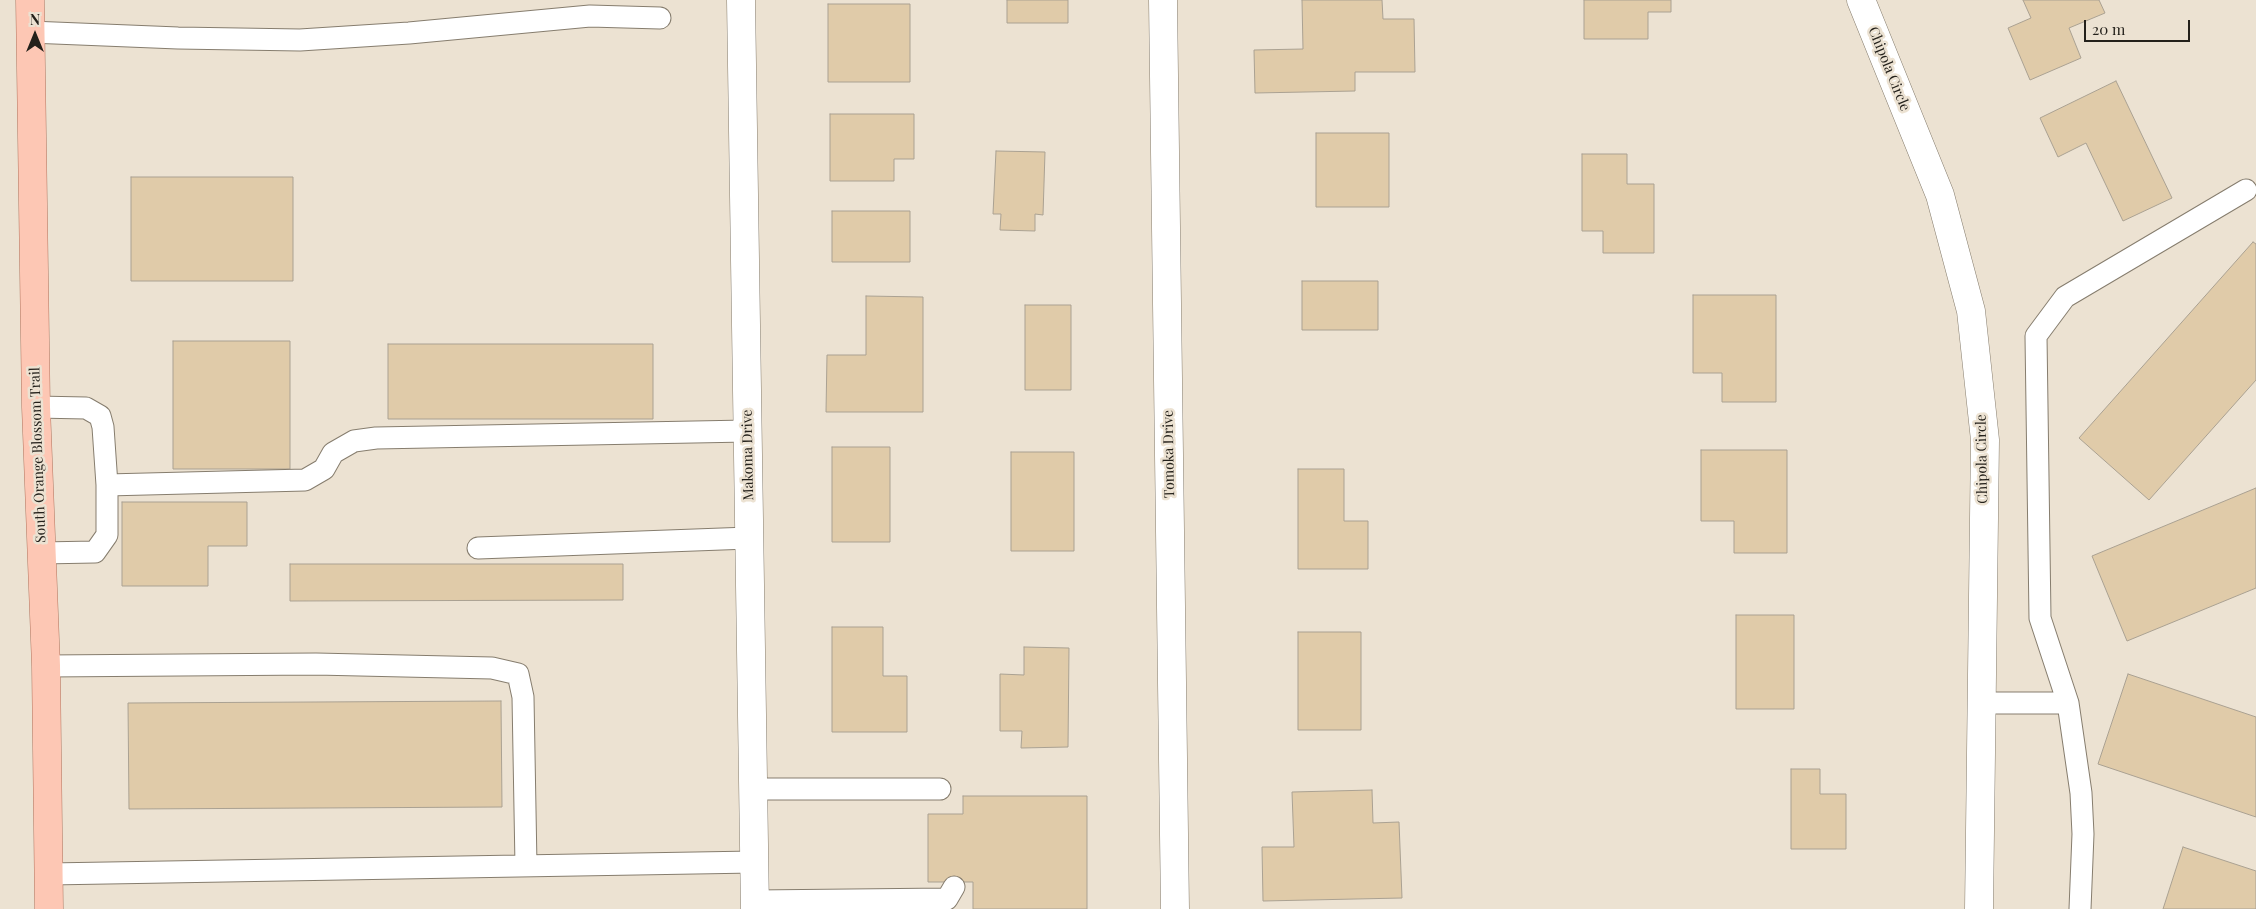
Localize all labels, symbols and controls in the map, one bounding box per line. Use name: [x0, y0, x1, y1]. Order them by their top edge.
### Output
north arrow: [10, 10, 60, 60]
text: N: [30, 10, 40, 29]
scale bar: [2086, 10, 2192, 42]
text: 20 m: [2092, 19, 2125, 39]
street label: Chipola Circle: [1864, 24, 1914, 114]
street label: South Orange Blossom Trail: [27, 367, 49, 543]
street label: Makoma Drive: [739, 409, 757, 501]
street label: Tomoka Drive: [1160, 410, 1178, 498]
street label: Chipola Circle: [1973, 414, 1991, 504]

